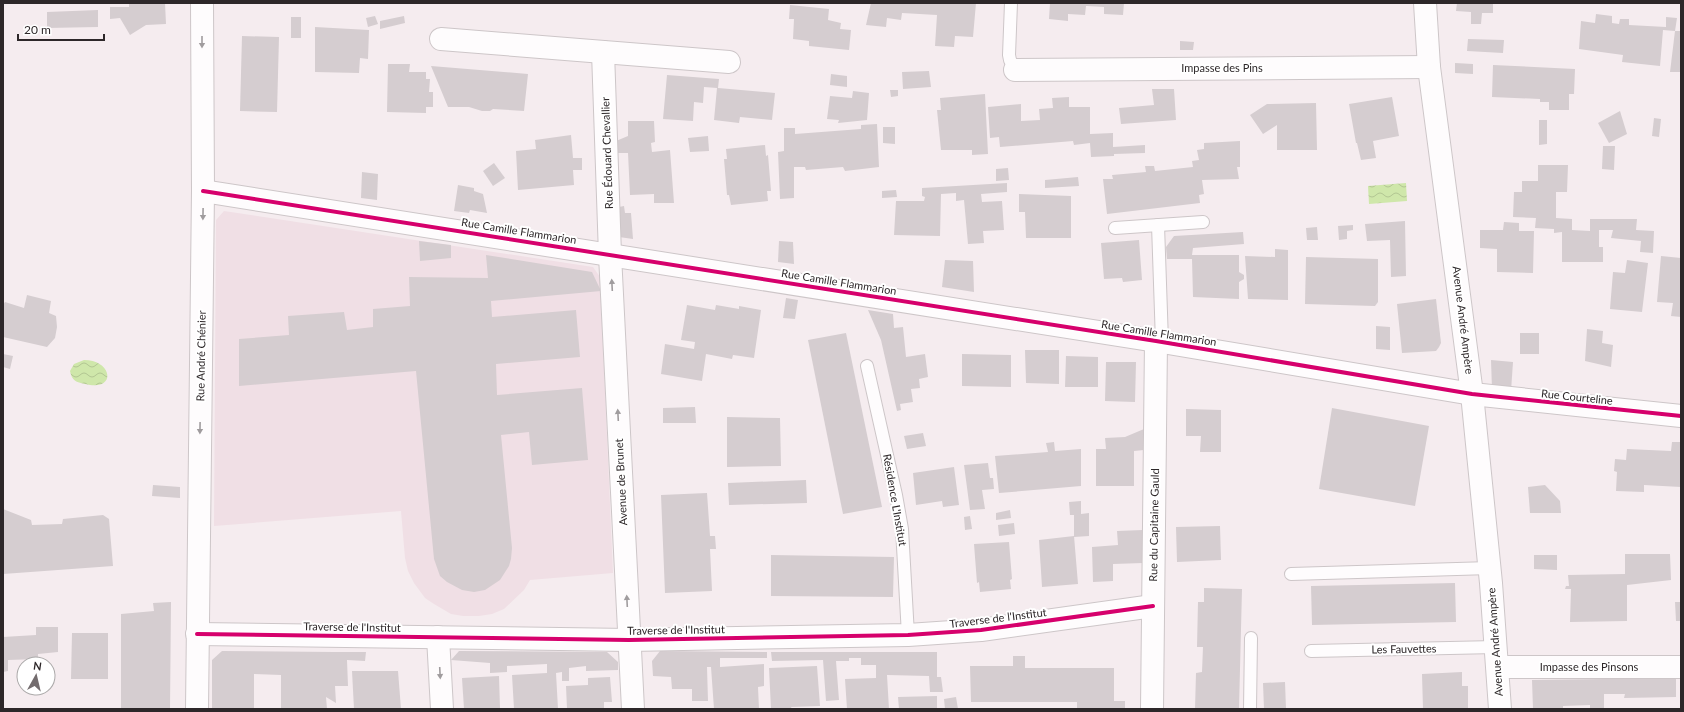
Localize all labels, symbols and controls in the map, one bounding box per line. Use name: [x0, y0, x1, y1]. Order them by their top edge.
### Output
scale bar: [18, 16, 104, 42]
text: 20 m: [24, 22, 51, 37]
one-way arrow: [199, 36, 205, 49]
street label: Impasse des Pins: [1181, 61, 1263, 74]
street label: Rue Édouard Chevallier: [598, 97, 615, 209]
one-way arrow: [200, 208, 206, 221]
street label: Rue Camille Flammarion: [461, 215, 578, 246]
street label: Avenue André Ampère: [1450, 265, 1477, 375]
street label: Rue Camille Flammarion: [781, 266, 898, 297]
one-way arrow: [609, 278, 615, 291]
street label: Rue André Chénier: [193, 310, 208, 402]
street label: Rue Camille Flammarion: [1101, 317, 1218, 348]
street label: Rue Courteline: [1541, 386, 1614, 407]
one-way arrow: [615, 409, 622, 421]
one-way arrow: [197, 422, 203, 435]
street label: Avenue de Brunet: [612, 438, 629, 526]
street label: Résidence L'Institut: [881, 453, 910, 547]
street label: Rue du Capitaine Gauld: [1146, 468, 1161, 582]
street label: Avenue André Ampère: [1484, 587, 1505, 697]
one-way arrow: [624, 595, 631, 607]
street label: Traverse de l'Institut: [949, 605, 1047, 630]
street label: Traverse de l'Institut: [303, 619, 401, 634]
street label: Traverse de l'Institut: [627, 622, 725, 637]
street label: Les Fauvettes: [1371, 641, 1437, 656]
north arrow: [16, 656, 56, 696]
text: N: [32, 659, 43, 673]
street label: Impasse des Pinsons: [1540, 660, 1639, 673]
one-way arrow: [436, 667, 443, 679]

